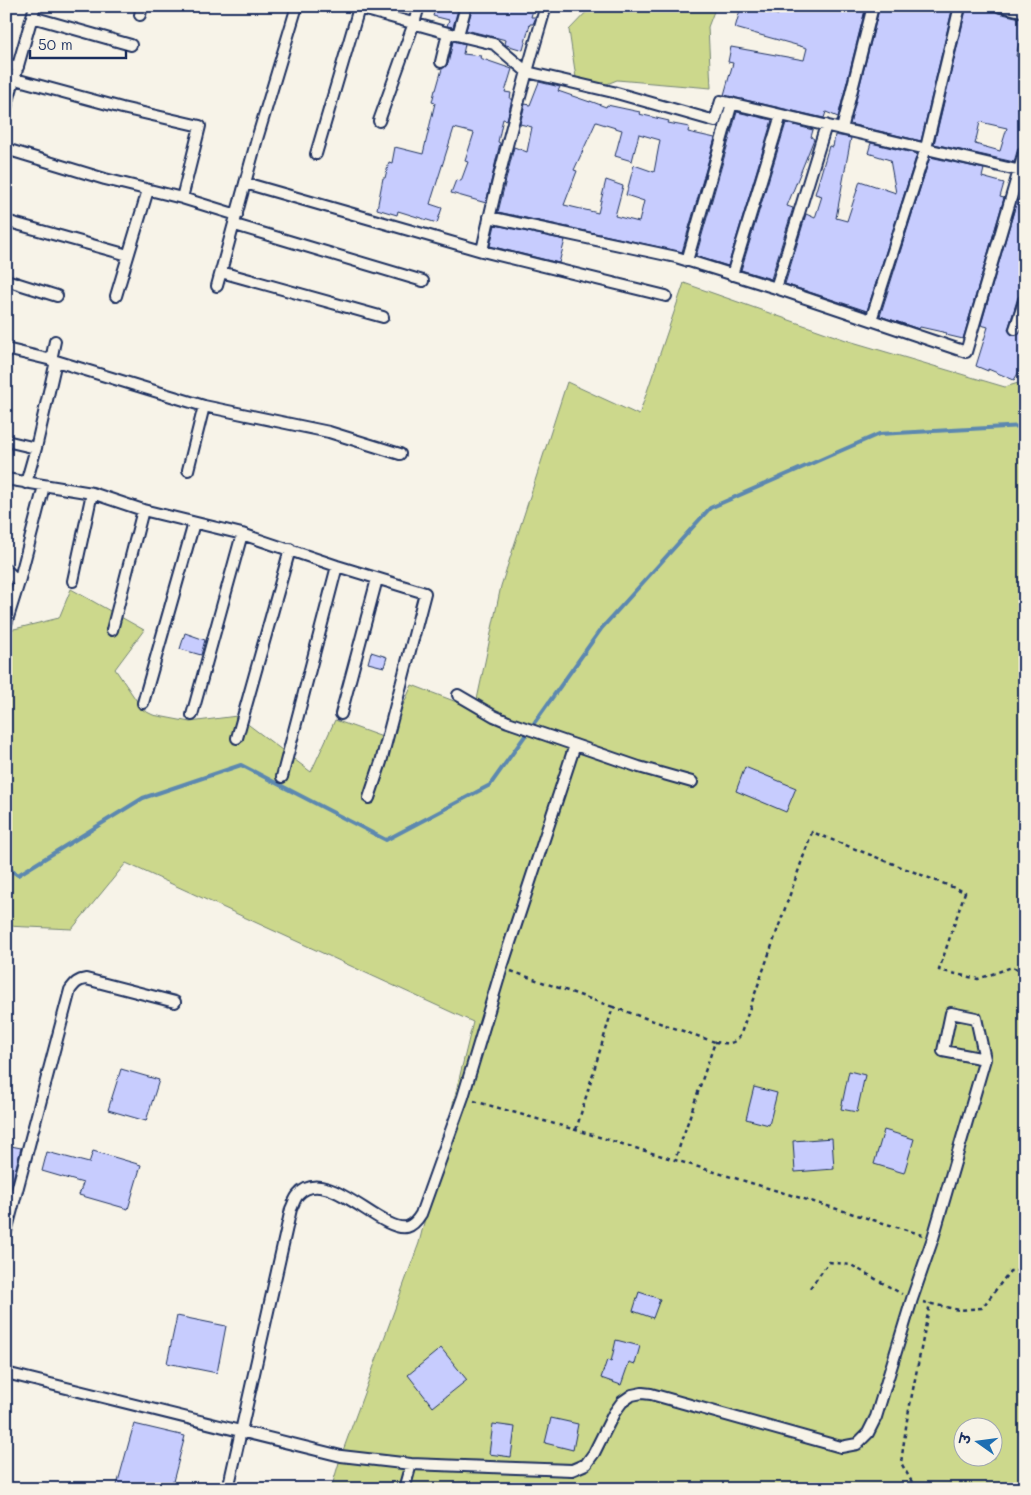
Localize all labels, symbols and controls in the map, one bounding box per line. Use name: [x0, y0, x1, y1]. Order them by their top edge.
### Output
scale bar: [30, 28, 126, 60]
text: 50 m: [38, 34, 73, 54]
north arrow: [954, 1418, 1004, 1468]
text: उ: [954, 1430, 976, 1447]

